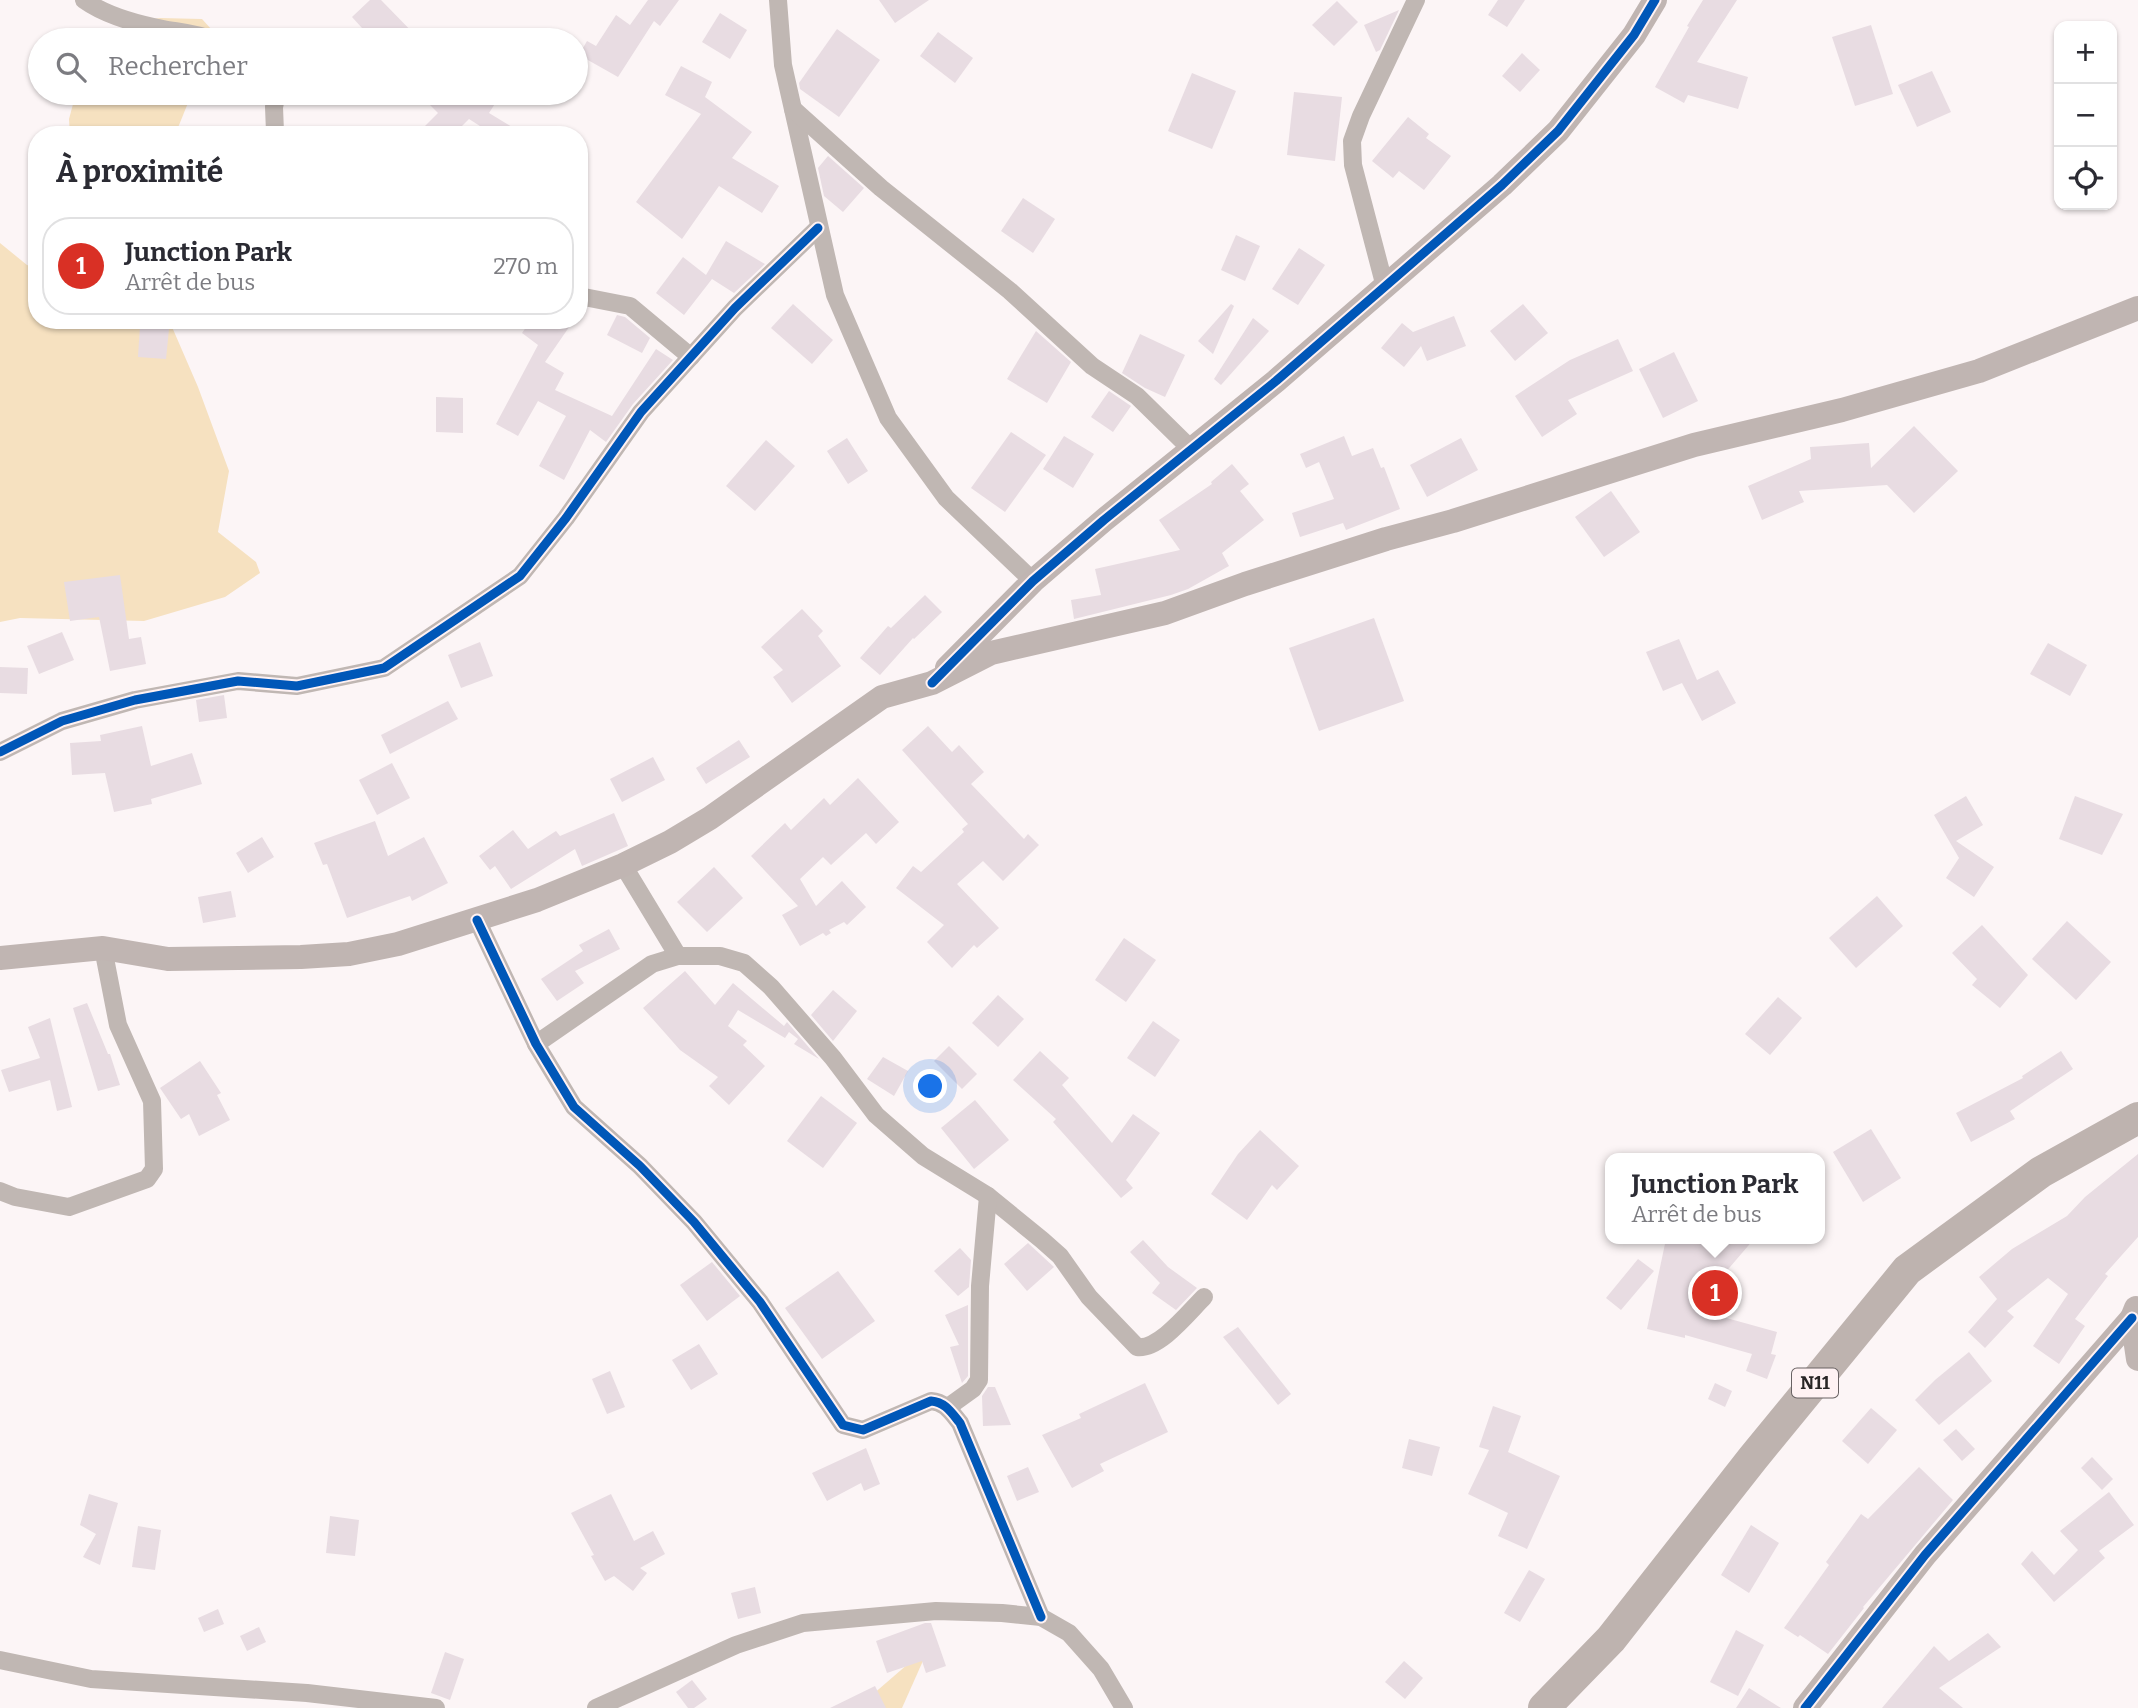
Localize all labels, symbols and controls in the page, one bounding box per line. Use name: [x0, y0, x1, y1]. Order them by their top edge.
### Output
map controls: [2054, 21, 2117, 210]
button: +: [2054, 21, 2117, 84]
search box: [28, 28, 588, 105]
icon: search: [52, 48, 90, 86]
text: Rechercher: [108, 51, 248, 82]
button: −: [2054, 84, 2117, 147]
button: locate: [2054, 147, 2117, 210]
text: À proximité: [56, 154, 223, 190]
text: Junction Park: [125, 237, 292, 268]
text: 1: [76, 252, 86, 280]
text: 270 m: [493, 252, 558, 280]
text: Arrêt de bus: [125, 268, 255, 296]
your location: [913, 1069, 947, 1103]
popup: [1605, 1153, 1825, 1244]
text: Junction Park: [1632, 1169, 1799, 1200]
text: Arrêt de bus: [1632, 1200, 1762, 1228]
pin: 1: [1692, 1267, 1738, 1319]
road number: N11: [1792, 1368, 1838, 1398]

